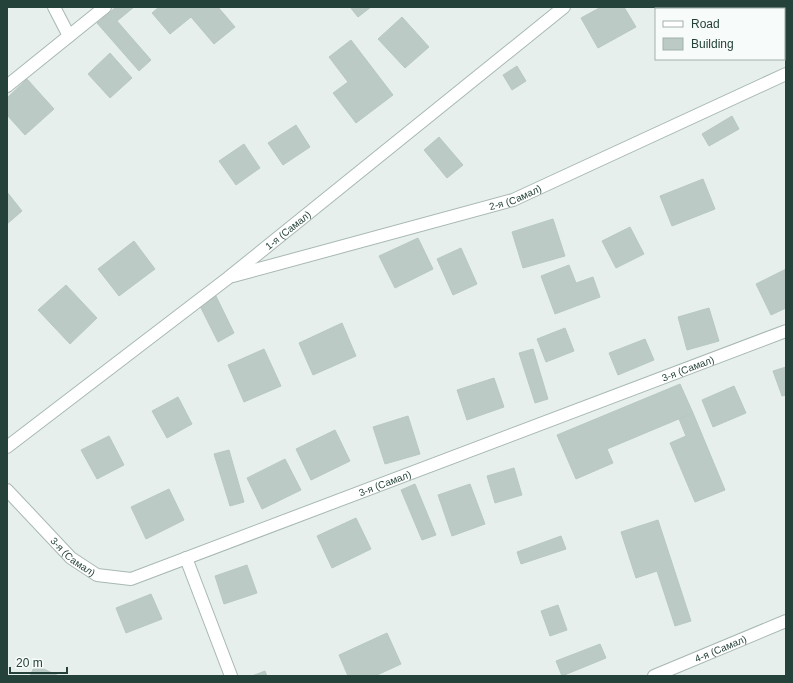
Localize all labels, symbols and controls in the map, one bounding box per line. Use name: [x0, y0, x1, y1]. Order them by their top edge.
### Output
legend: [655, 8, 785, 60]
text: Road: [691, 17, 720, 31]
text: Building: [691, 37, 734, 51]
street label: 2-я (Самал): [488, 182, 543, 212]
street label: 1-я (Самал): [263, 208, 313, 251]
street label: 3-я (Самал): [660, 353, 715, 383]
street label: 3-я (Самал): [357, 468, 412, 498]
street label: 3-я (Самал): [49, 535, 98, 578]
street label: 4-я (Самал): [693, 633, 748, 664]
scale bar: [10, 649, 67, 675]
text: 20 m: [16, 656, 43, 670]

